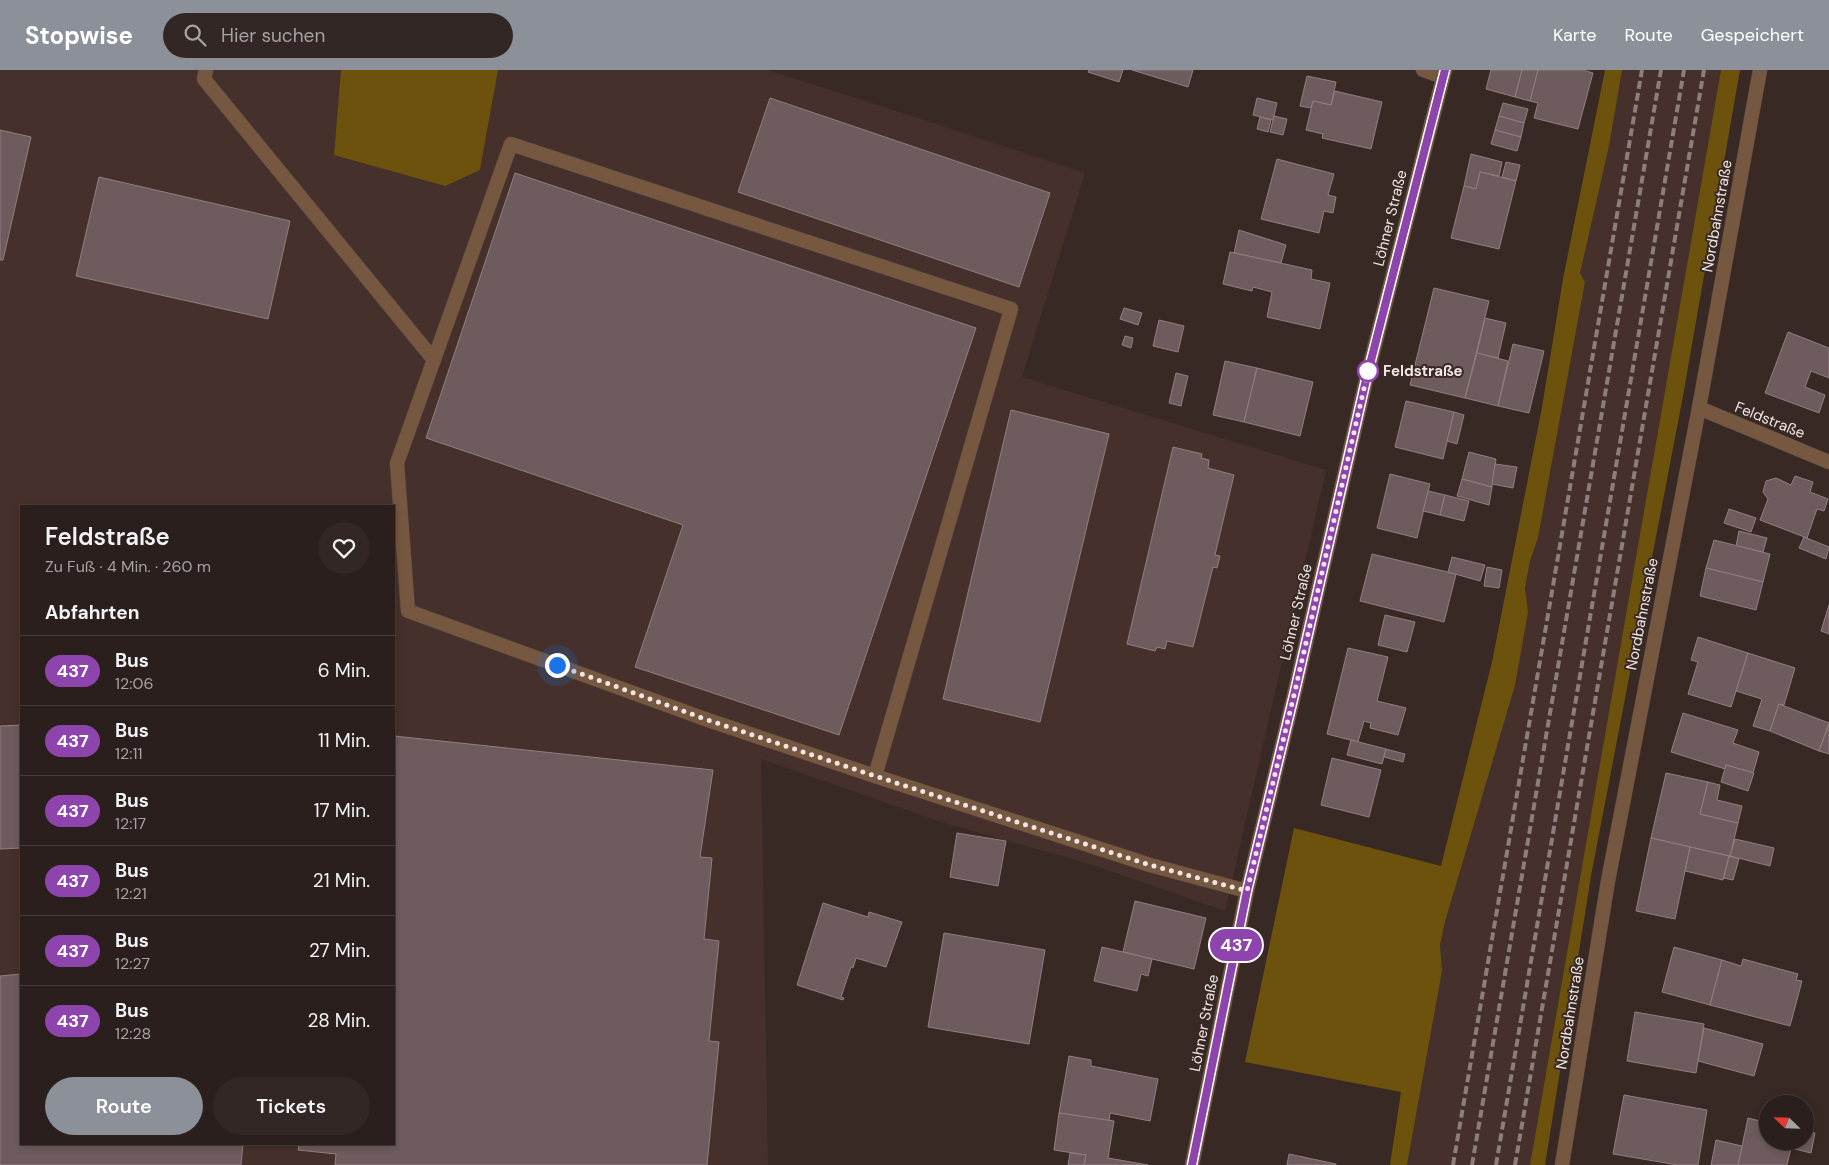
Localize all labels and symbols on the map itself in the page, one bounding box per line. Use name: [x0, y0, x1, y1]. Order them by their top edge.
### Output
street label: Nordbahnstraße: [1697, 158, 1737, 274]
street label: Löhner Straße: [1368, 168, 1412, 268]
marker: Feldstraße: [1357, 360, 1379, 382]
place label: Feldstraße: [1383, 361, 1463, 381]
street label: Feldstraße: [1732, 397, 1808, 443]
street label: Nordbahnstraße: [1621, 556, 1663, 672]
street label: Löhner Straße: [1275, 562, 1317, 662]
your location: [545, 653, 570, 678]
line badge: 437: [1207, 929, 1265, 961]
street label: Nordbahnstraße: [1551, 955, 1589, 1071]
street label: Löhner Straße: [1185, 973, 1223, 1073]
north arrow: [1759, 1095, 1814, 1150]

